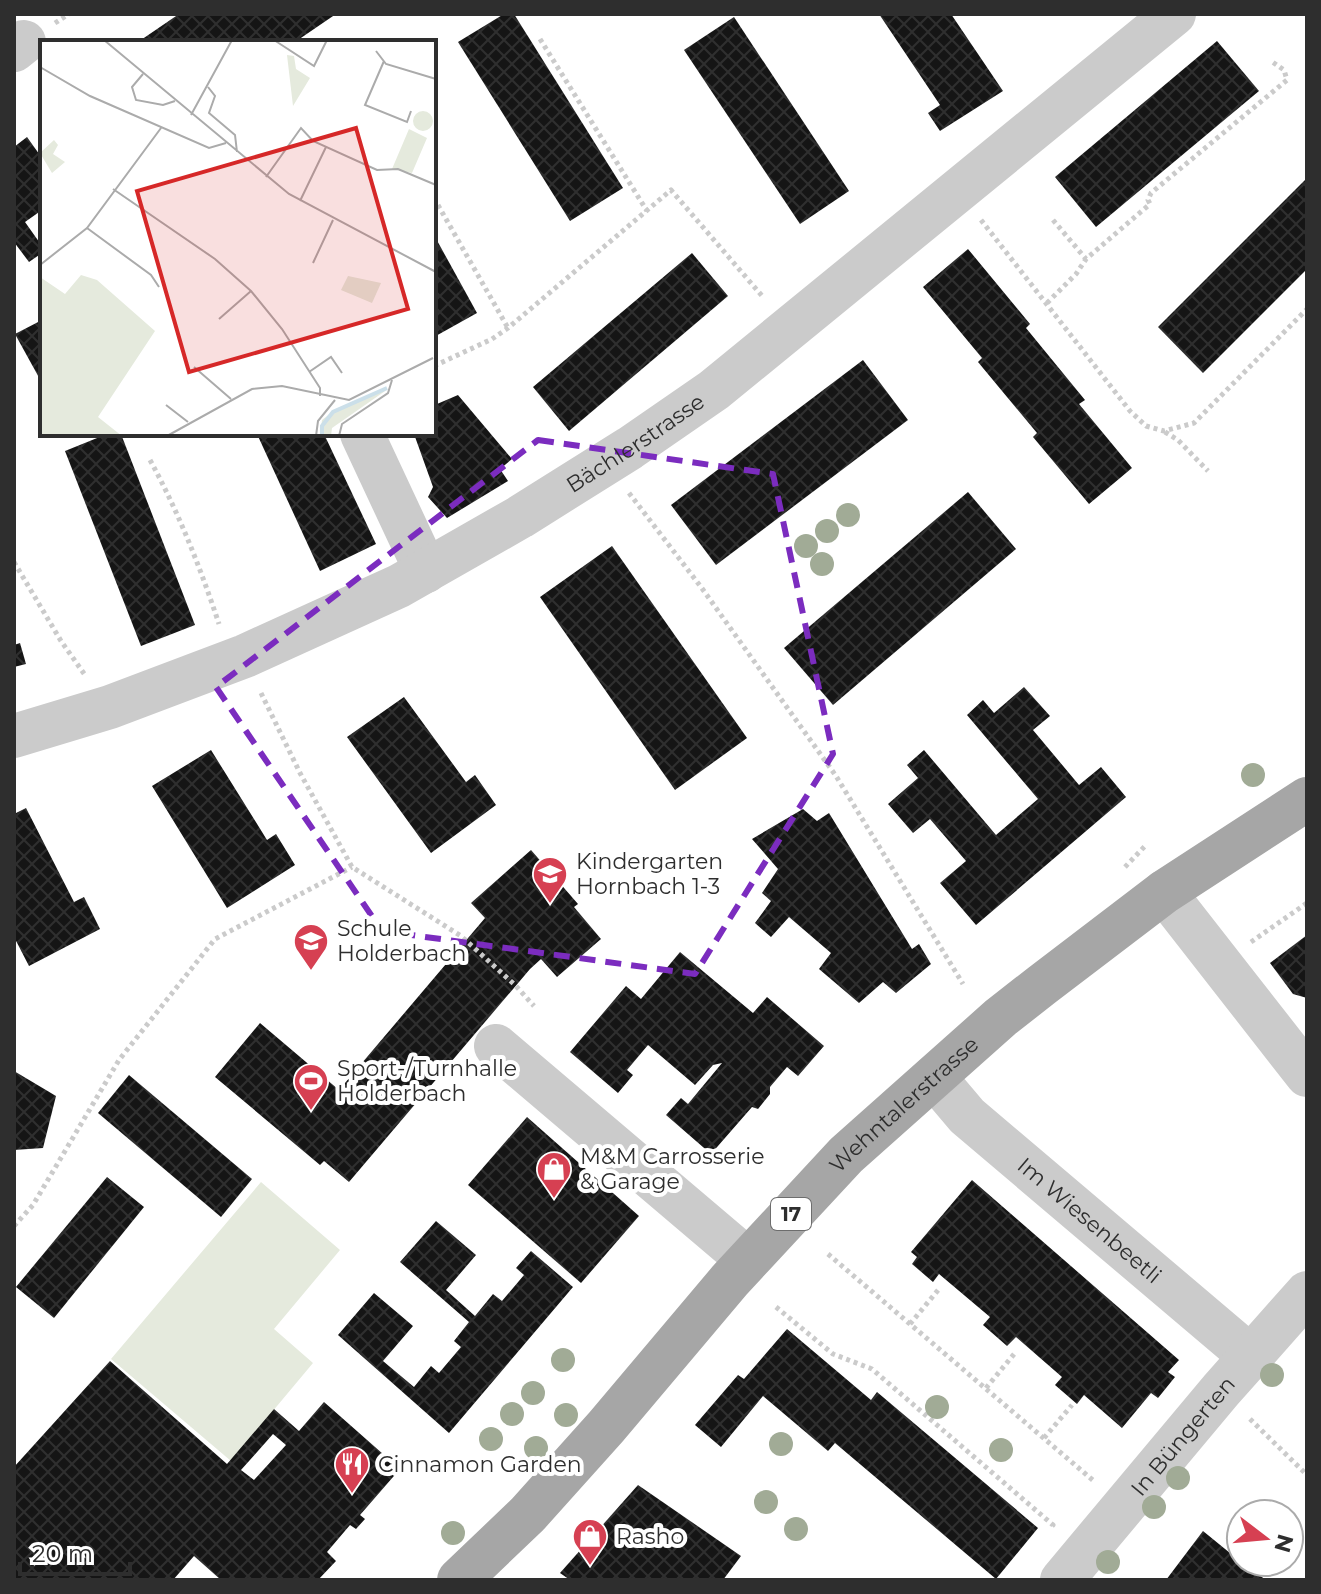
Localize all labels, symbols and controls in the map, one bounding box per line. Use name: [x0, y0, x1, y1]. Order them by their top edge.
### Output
inset map: [40, 40, 436, 436]
street label: Bächlerstrasse: [561, 388, 710, 499]
place label: Kindergarten Hornbach 1-3: [576, 848, 723, 900]
school or university icon: Kindergarten Hornbach 1-3: [531, 855, 569, 905]
place label: Schule Holderbach: [337, 915, 466, 967]
school or university icon: Schule Holderbach: [292, 922, 330, 972]
street label: Wehntalerstrasse: [824, 1031, 984, 1178]
place label: Sport-/Turnhalle Holderbach: [337, 1055, 517, 1107]
sports icon: Sport-/Turnhalle Holderbach: [292, 1062, 330, 1112]
place label: M&M Carrosserie & Garage: [580, 1143, 765, 1195]
shop icon: M&M Carrosserie & Garage: [535, 1150, 573, 1200]
street label: Im Wiesenbeetli: [1012, 1152, 1167, 1289]
road number: 17: [771, 1198, 811, 1230]
street label: In Büngerten: [1125, 1371, 1241, 1501]
restaurant icon: Cinnamon Garden: [333, 1445, 371, 1495]
place label: Cinnamon Garden: [378, 1451, 582, 1478]
north arrow: [1225, 1498, 1305, 1578]
shop icon: Rasho: [571, 1517, 609, 1567]
place label: Rasho: [616, 1523, 684, 1550]
scale bar: [20, 1526, 130, 1576]
text: N: [1268, 1531, 1299, 1556]
text: 20 m: [32, 1539, 93, 1568]

